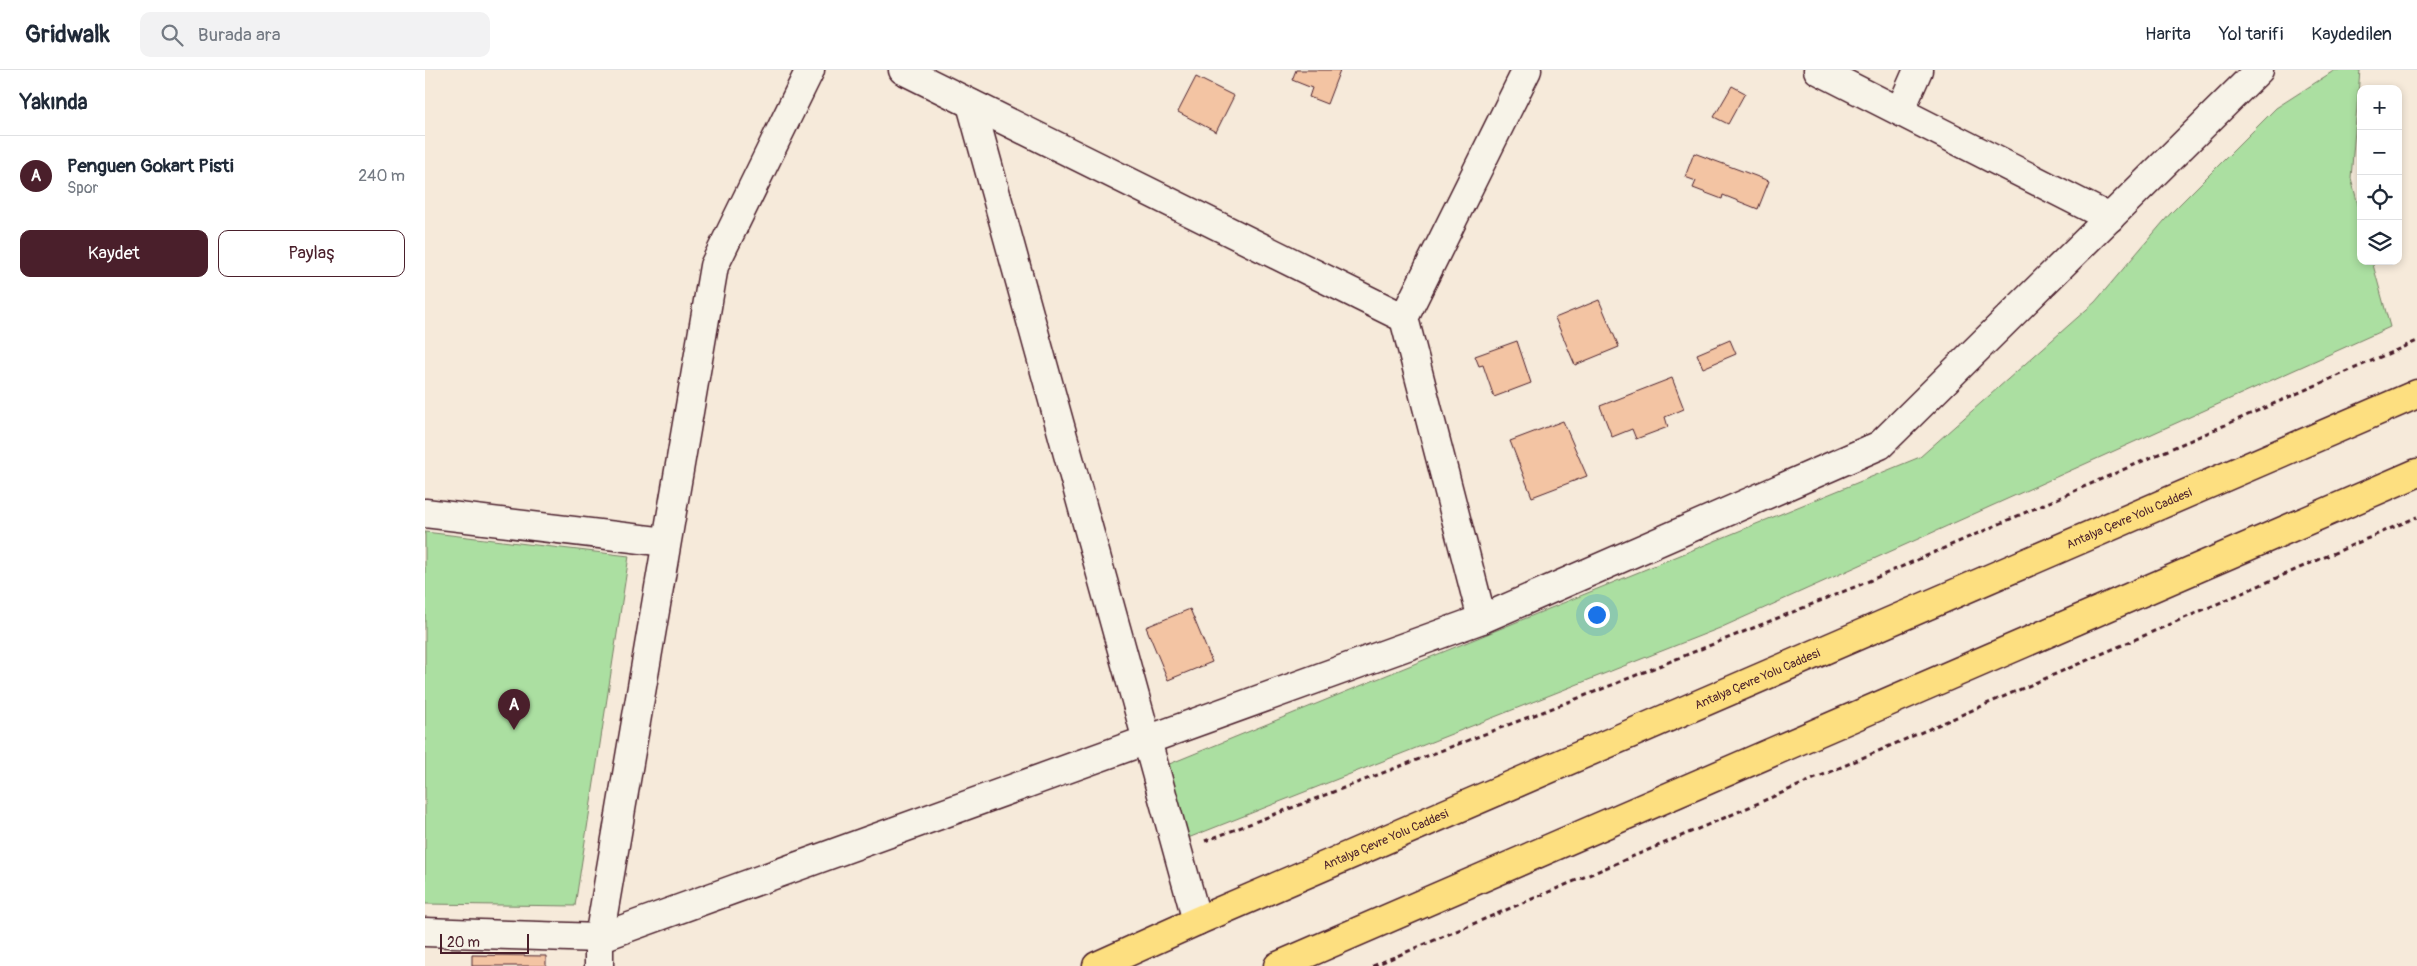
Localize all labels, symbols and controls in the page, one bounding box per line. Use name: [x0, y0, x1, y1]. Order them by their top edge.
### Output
search box: [140, 12, 490, 57]
text: Gridwalk: [25, 20, 110, 49]
icon: search: [158, 21, 186, 49]
text: Burada ara: [198, 23, 280, 47]
text: Harita: [2145, 23, 2191, 46]
text: Yol tarifi: [2219, 23, 2283, 46]
text: Kaydedilen: [2311, 23, 2392, 46]
map controls: [2357, 85, 2402, 265]
button: +: [2357, 85, 2402, 130]
text: Yakında: [20, 89, 87, 116]
button: −: [2357, 130, 2402, 175]
text: Penguen Gokart Pisti: [67, 154, 234, 178]
text: A: [31, 166, 41, 186]
text: 240 m: [358, 166, 405, 186]
button: locate: [2357, 175, 2402, 220]
text: Spor: [67, 178, 98, 198]
button: layers: [2357, 220, 2402, 265]
button: Kaydet: [20, 230, 208, 277]
button: Paylaş: [218, 230, 405, 277]
street label: Antalya Çevre Yolu Caddesi: [2064, 485, 2194, 552]
your location: [1584, 602, 1610, 628]
street label: Antalya Çevre Yolu Caddesi: [1692, 645, 1823, 713]
pin: A: [498, 689, 530, 730]
street label: Antalya Çevre Yolu Caddesi: [1320, 806, 1451, 873]
scale bar: [440, 931, 529, 954]
text: 20 m: [447, 934, 480, 951]

